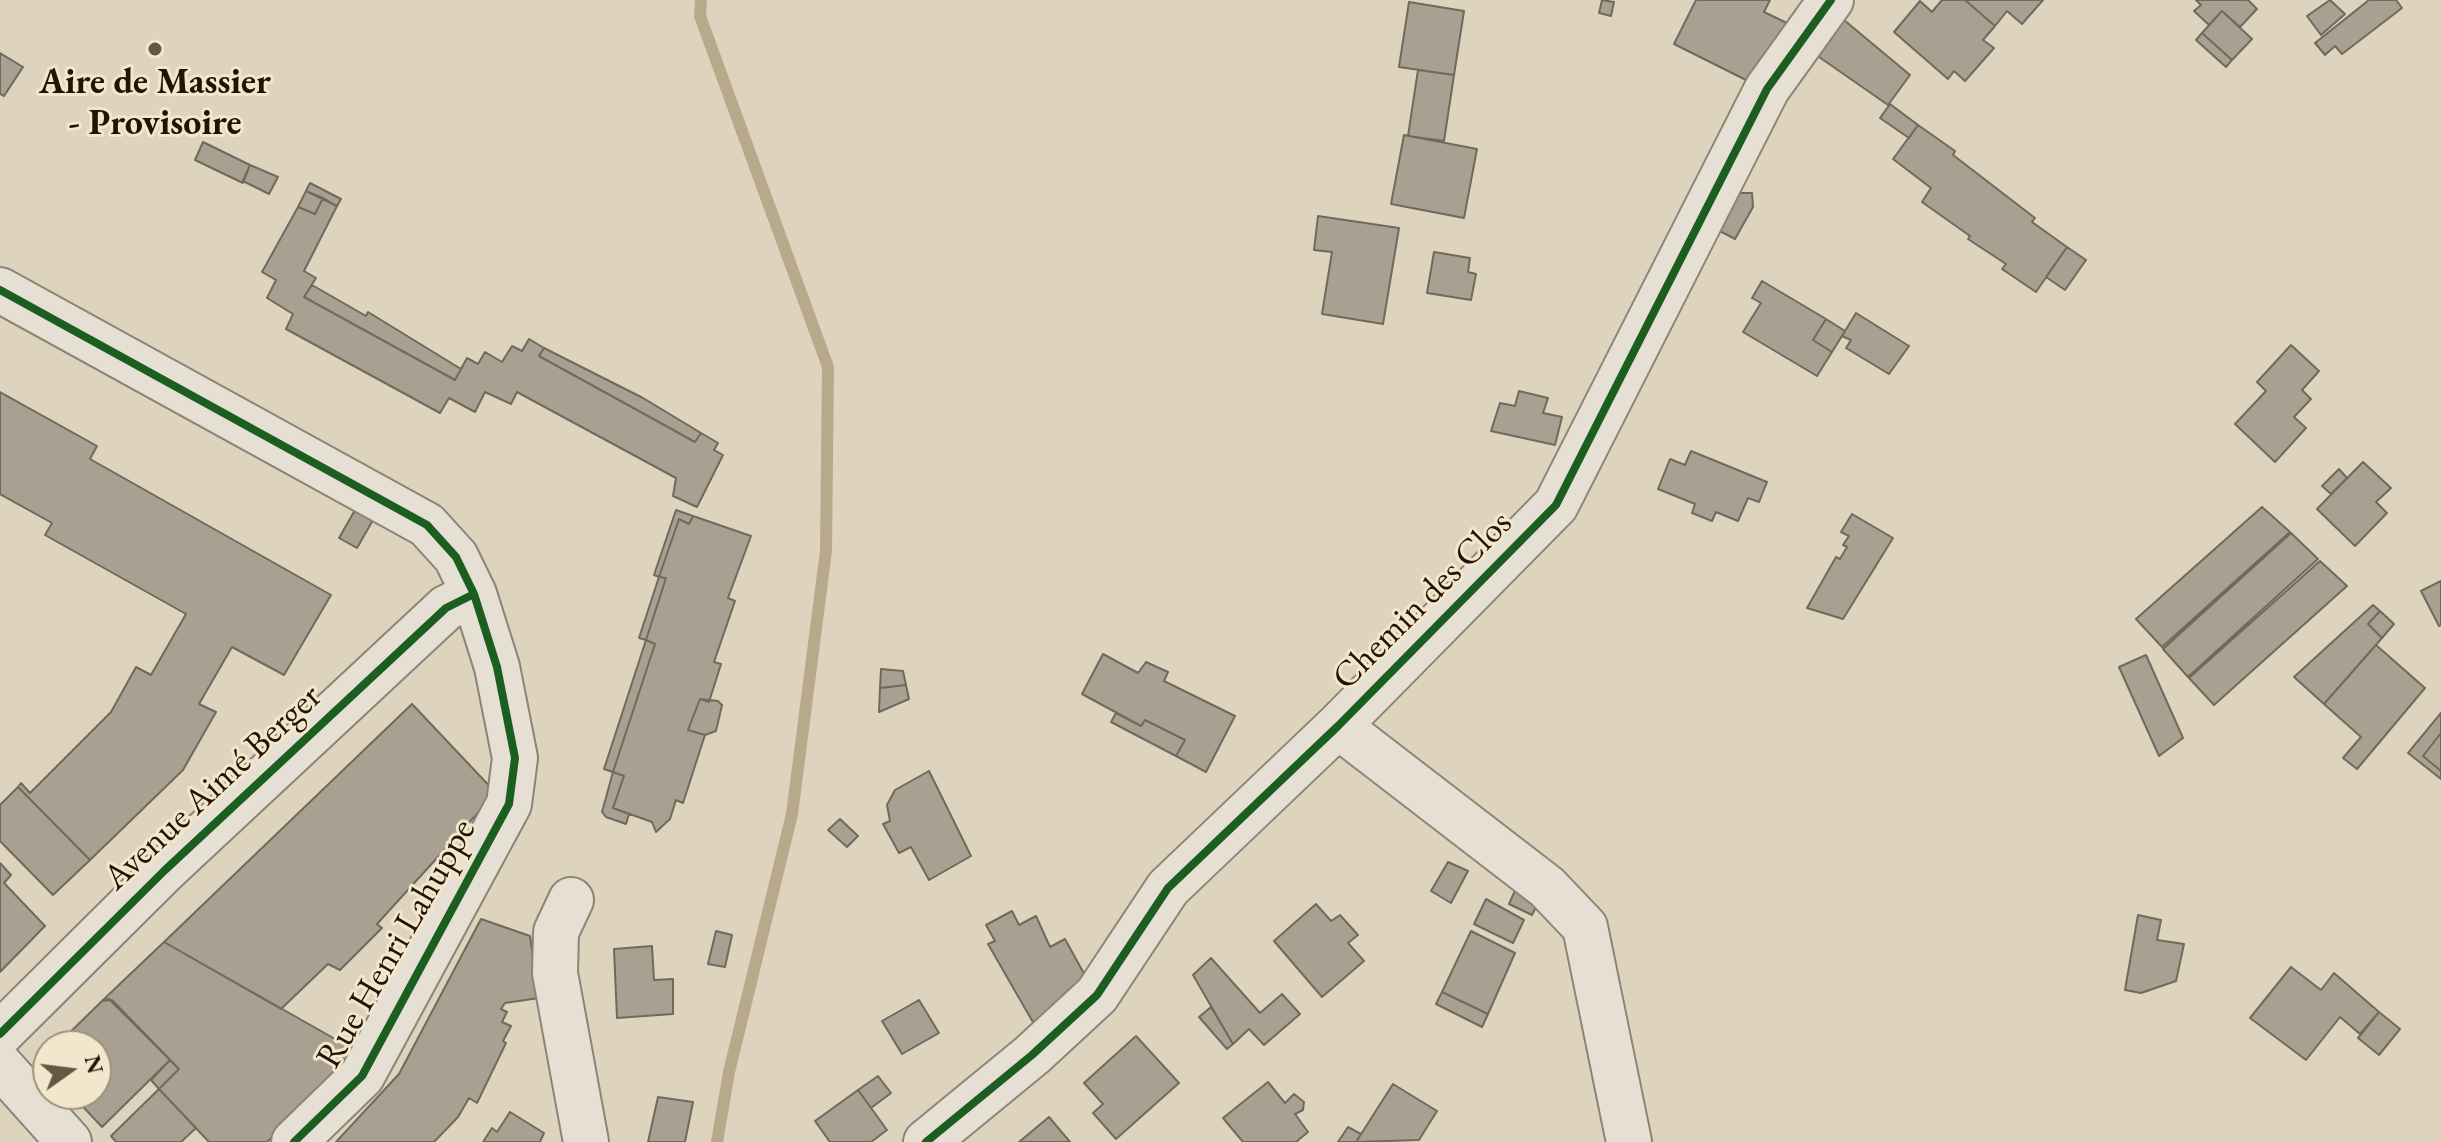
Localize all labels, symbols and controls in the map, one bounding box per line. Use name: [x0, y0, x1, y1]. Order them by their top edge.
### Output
marker: Aire de Massier - Provisoire: [146, 40, 164, 58]
place label: Aire de Massier - Provisoire: [39, 61, 271, 146]
street label: Chemin des Clos: [1324, 502, 1522, 700]
street label: Avenue Aimé Berger: [95, 676, 331, 900]
street label: Rue Henri Lahuppe: [308, 812, 486, 1076]
north arrow: [32, 1030, 112, 1110]
text: N: [78, 1052, 110, 1077]

